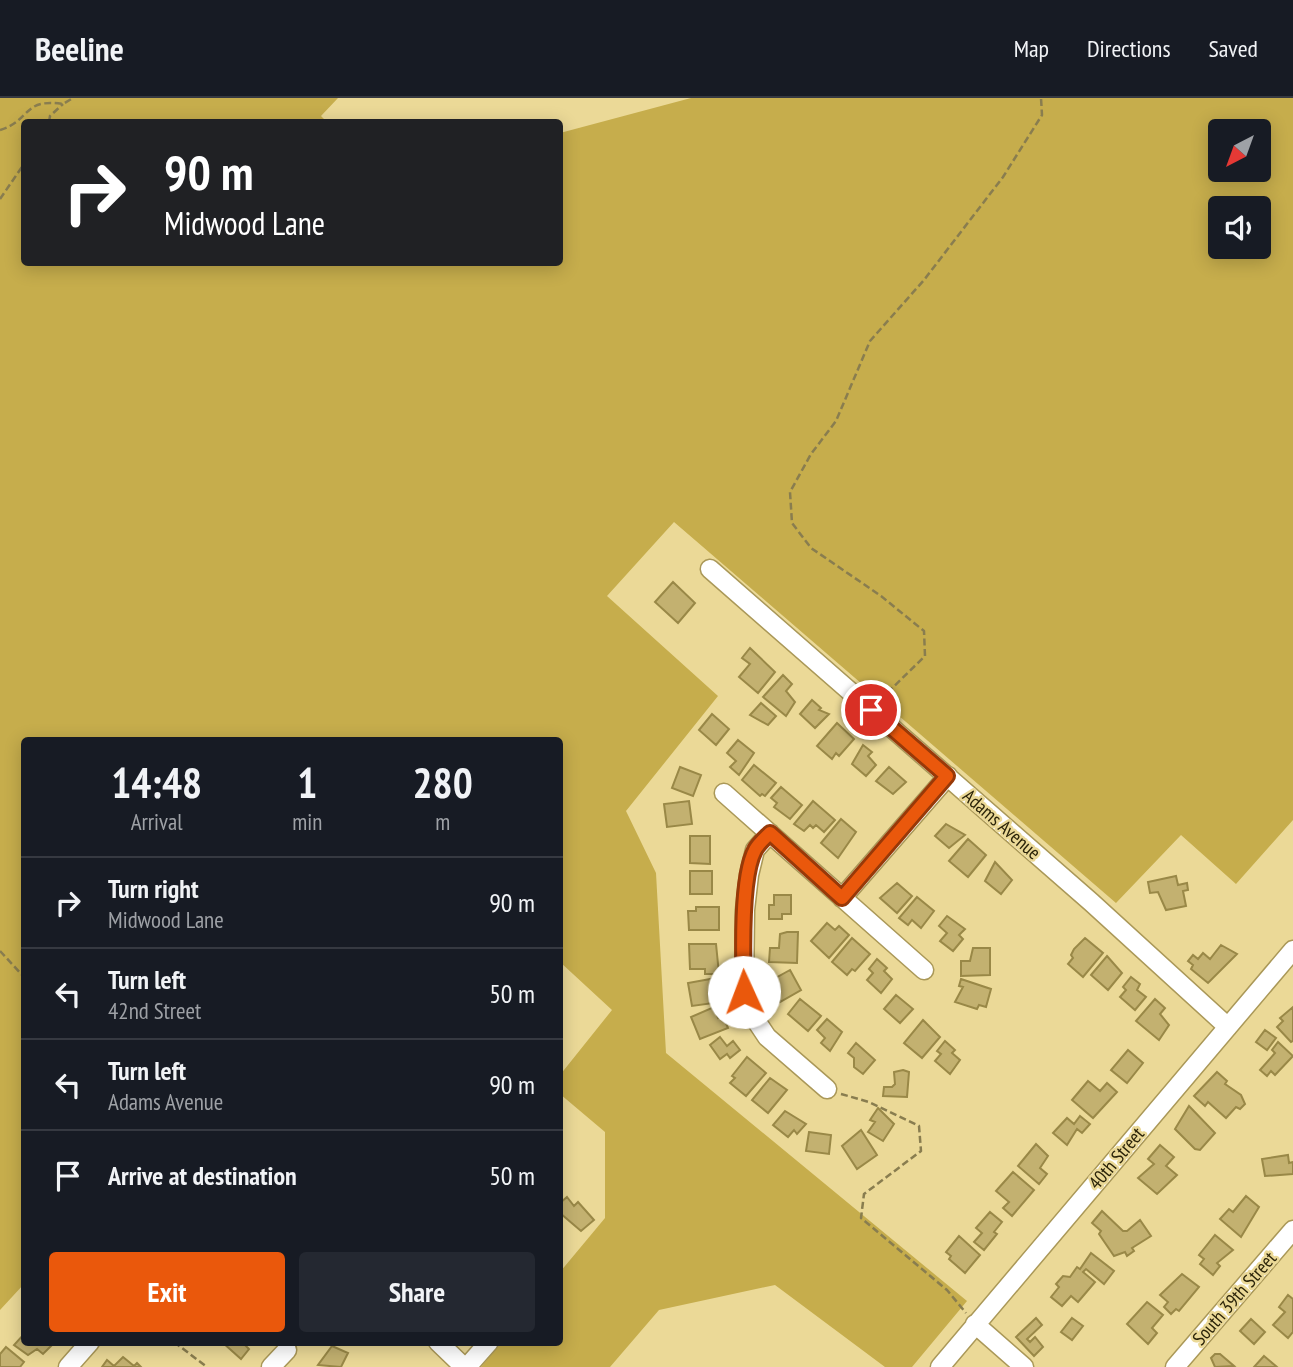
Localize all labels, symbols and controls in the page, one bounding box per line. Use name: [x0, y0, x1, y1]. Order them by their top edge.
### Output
text: Beeline: [35, 27, 124, 70]
text: Map: [1014, 33, 1049, 64]
text: Directions: [1087, 33, 1171, 64]
text: Saved: [1209, 33, 1258, 64]
north arrow: [1208, 119, 1270, 182]
map controls: [1208, 119, 1271, 259]
text: 90 m: [164, 140, 253, 204]
icon: right: [49, 147, 140, 238]
button: sound: [1208, 196, 1271, 259]
text: Midwood Lane: [164, 202, 325, 244]
pin: [841, 680, 901, 740]
icon: arrive: [852, 691, 890, 729]
text: 14:48: [111, 755, 202, 810]
text: 1: [297, 755, 317, 810]
text: 280: [413, 755, 473, 810]
street label: Adams Avenue: [958, 784, 1046, 864]
text: Arrival: [131, 807, 183, 836]
text: min: [292, 807, 322, 836]
text: m: [435, 807, 450, 836]
text: Turn right: [108, 872, 199, 905]
icon: right: [49, 884, 87, 922]
text: 90 m: [489, 886, 535, 919]
text: Midwood Lane: [108, 905, 224, 934]
position arrow: [707, 955, 781, 1029]
text: Turn left: [108, 963, 186, 996]
icon: left: [49, 975, 87, 1013]
text: 50 m: [489, 977, 535, 1010]
text: 42nd Street: [108, 996, 201, 1025]
text: Turn left: [108, 1054, 186, 1087]
icon: left: [49, 1066, 87, 1104]
text: 90 m: [489, 1068, 535, 1101]
text: Adams Avenue: [108, 1087, 223, 1116]
street label: 40th Street: [1083, 1121, 1149, 1194]
icon: arrive: [49, 1157, 87, 1195]
text: Arrive at destination: [108, 1159, 297, 1192]
text: 50 m: [489, 1159, 535, 1192]
street label: South 39th Street: [1187, 1246, 1282, 1350]
button: Exit: [49, 1252, 285, 1332]
button: Share: [299, 1252, 535, 1332]

